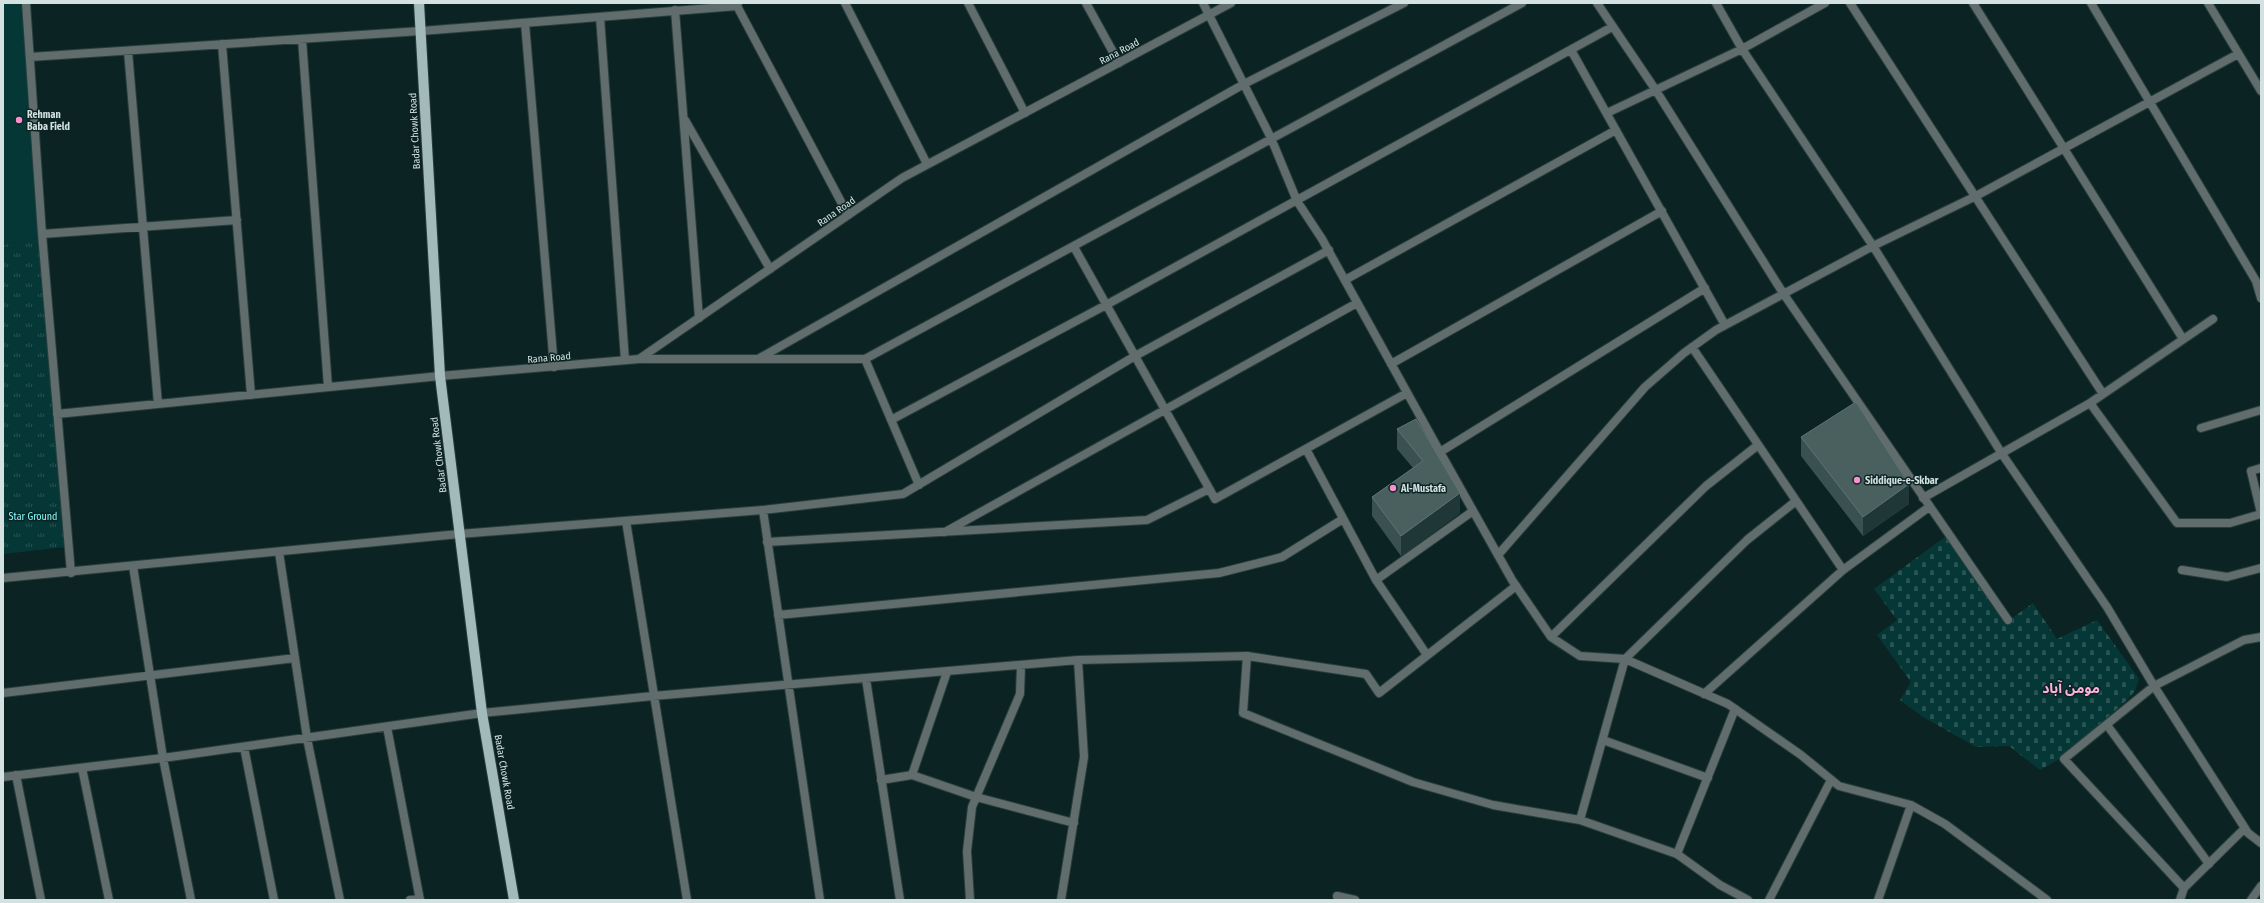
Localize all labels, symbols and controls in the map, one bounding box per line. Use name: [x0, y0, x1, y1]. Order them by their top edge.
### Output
street label: Rana Road: [1097, 36, 1141, 67]
street label: Badar Chowk Road: [407, 93, 423, 169]
place label: Rehman Baba Field: [27, 109, 70, 133]
marker: Rehman Baba Field: [14, 115, 24, 125]
street label: Rana Road: [815, 194, 858, 229]
street label: Rana Road: [527, 350, 571, 366]
street label: Badar Chowk Road: [428, 416, 450, 493]
marker: Siddique-e-Skbar: [1852, 475, 1862, 485]
place label: Siddique-e-Skbar: [1865, 475, 1939, 487]
marker: Al-Mustafa: [1388, 483, 1398, 493]
place label: Al-Mustafa: [1400, 483, 1446, 495]
park label: Star Ground: [9, 511, 57, 523]
district label: مومن آباد: [2042, 680, 2100, 697]
street label: Badar Chowk Road: [491, 734, 517, 811]

